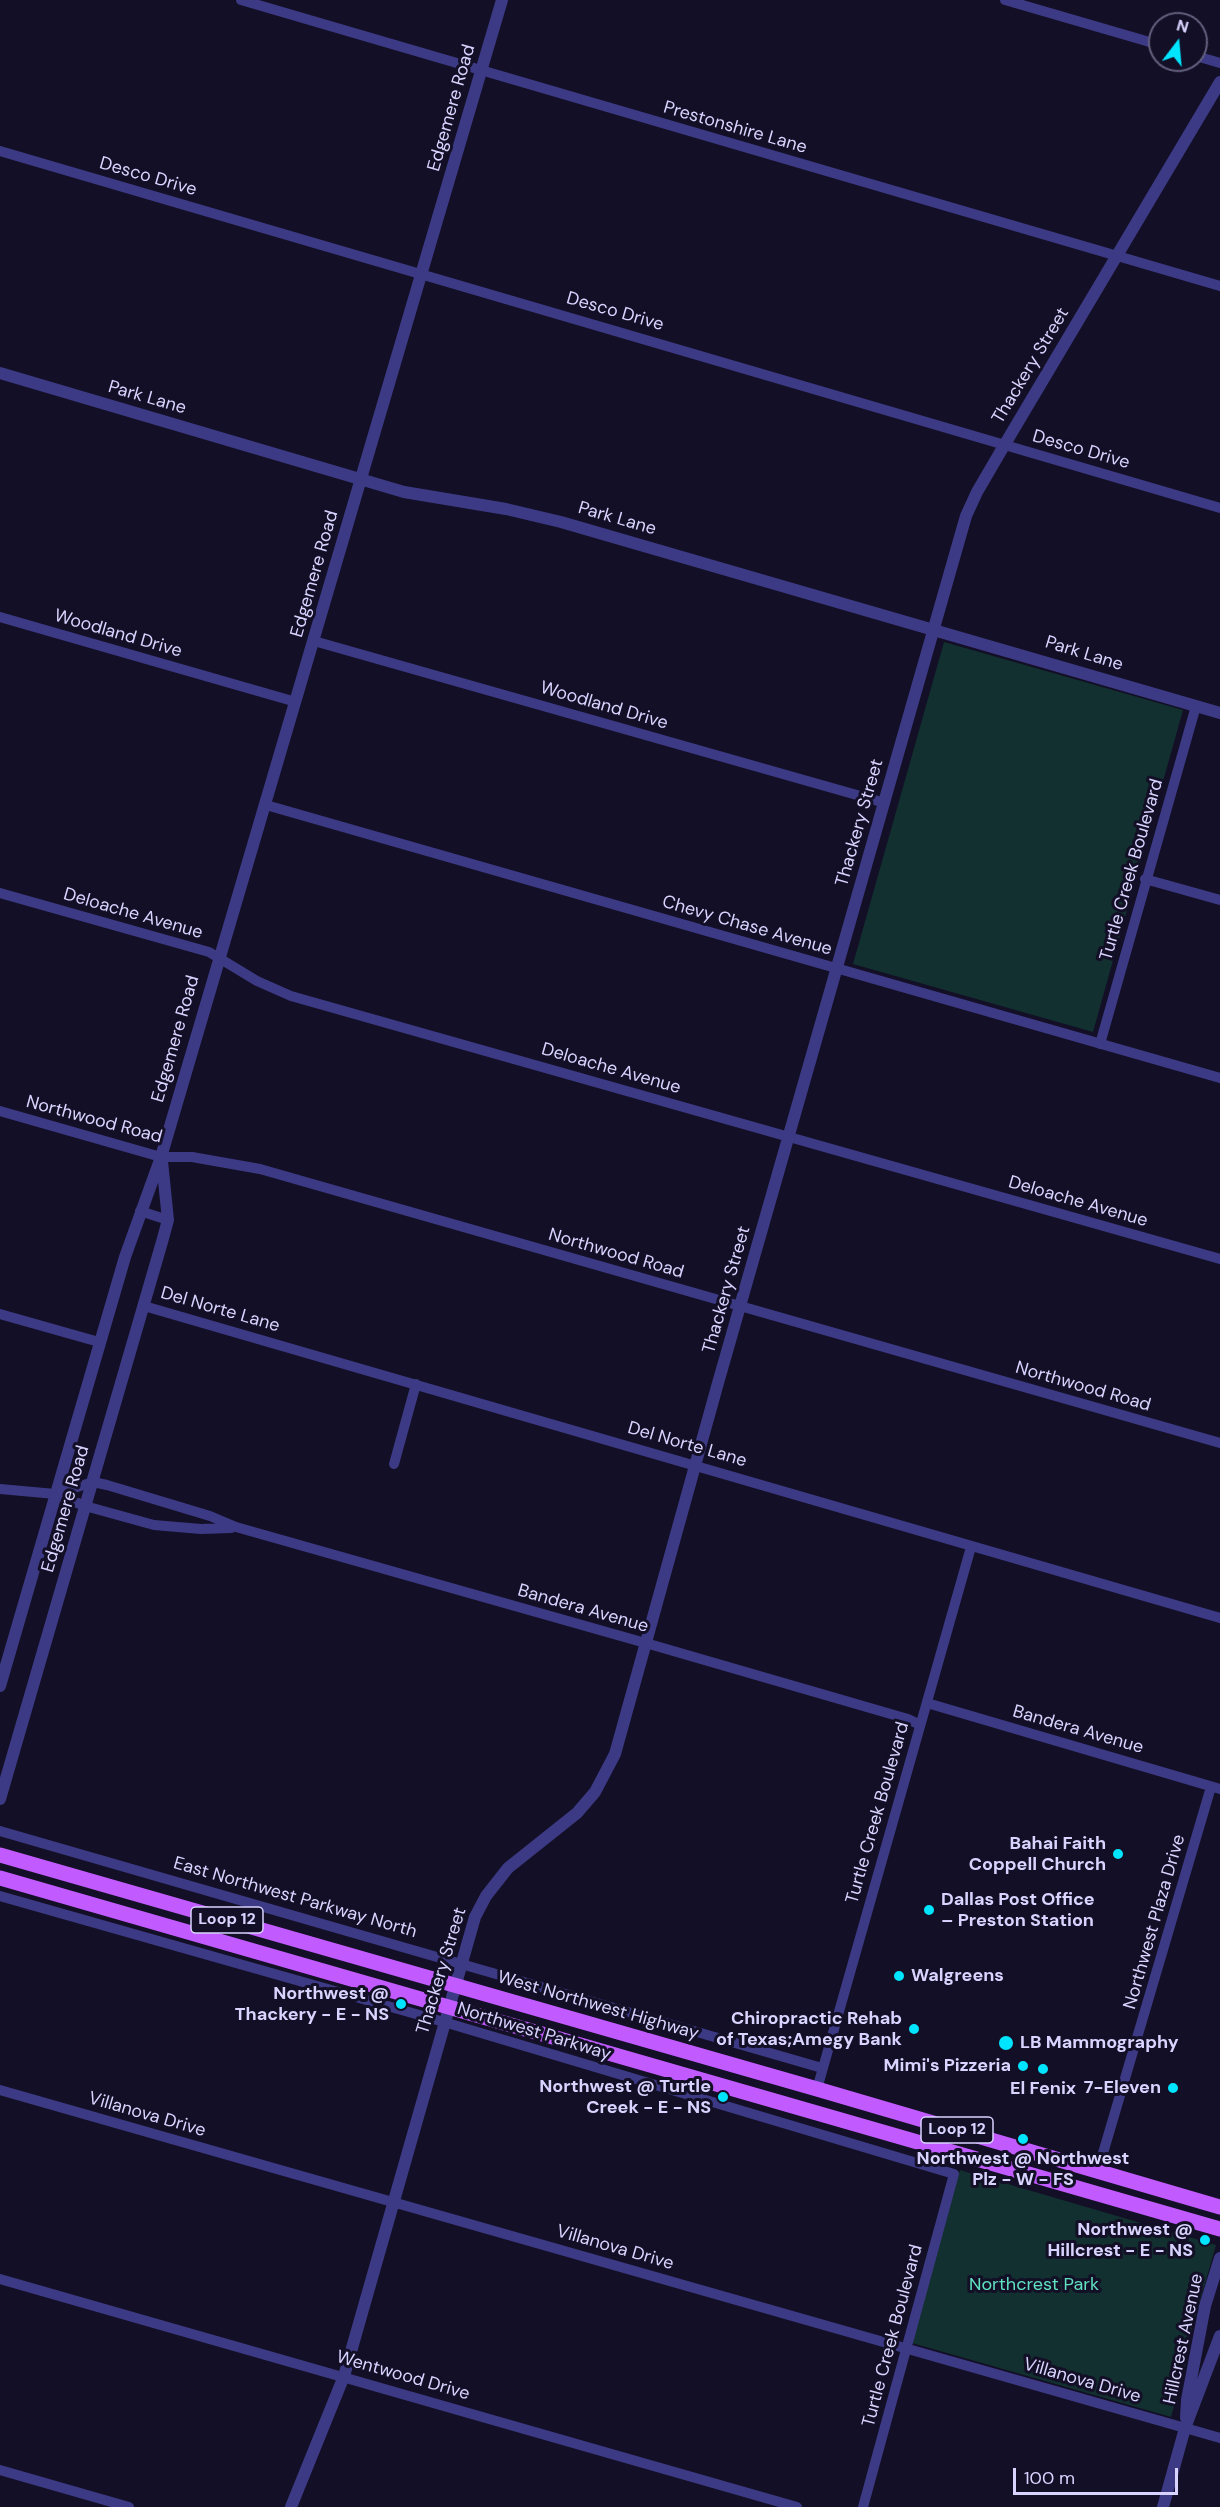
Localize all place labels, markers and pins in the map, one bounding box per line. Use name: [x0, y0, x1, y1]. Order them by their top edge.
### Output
place label: Bahai Faith Coppell Church: [969, 1833, 1106, 1876]
marker: Bahai Faith Coppell Church: [1111, 1847, 1125, 1861]
place label: Dallas Post Office – Preston Station: [941, 1889, 1095, 1932]
marker: Dallas Post Office – Preston Station: [922, 1903, 936, 1917]
place label: Walgreens: [911, 1965, 1004, 1987]
marker: Walgreens: [892, 1969, 906, 1983]
place label: Northwest @ Thackery - E - NS: [235, 1983, 389, 2026]
marker: Northwest @ Thackery - E - NS: [394, 1997, 408, 2011]
place label: Chiropractic Rehab of Texas;Amegy Bank: [716, 2008, 902, 2050]
marker: Chiropractic Rehab of Texas;Amegy Bank: [907, 2022, 921, 2036]
place label: LB Mammography: [1020, 2032, 1179, 2054]
marker: LB Mammography: [997, 2034, 1015, 2052]
place label: Mimi's Pizzeria: [884, 2055, 1011, 2077]
marker: Mimi's Pizzeria: [1016, 2059, 1030, 2073]
marker: El Fenix: [1036, 2062, 1050, 2076]
place label: Northwest @ Turtle Creek - E - NS: [539, 2076, 711, 2118]
place label: 7-Eleven: [1084, 2077, 1161, 2099]
place label: El Fenix: [1010, 2078, 1076, 2100]
marker: 7-Eleven: [1166, 2081, 1180, 2095]
marker: Northwest @ Turtle Creek - E - NS: [716, 2090, 730, 2104]
marker: Northwest @ Northwest Plz - W - FS: [1016, 2132, 1030, 2146]
place label: Northwest @ Northwest Plz - W - FS: [917, 2148, 1129, 2190]
place label: Northwest @ Hillcrest - E - NS: [1047, 2219, 1193, 2262]
marker: Northwest @ Hillcrest - E - NS: [1198, 2233, 1212, 2247]

